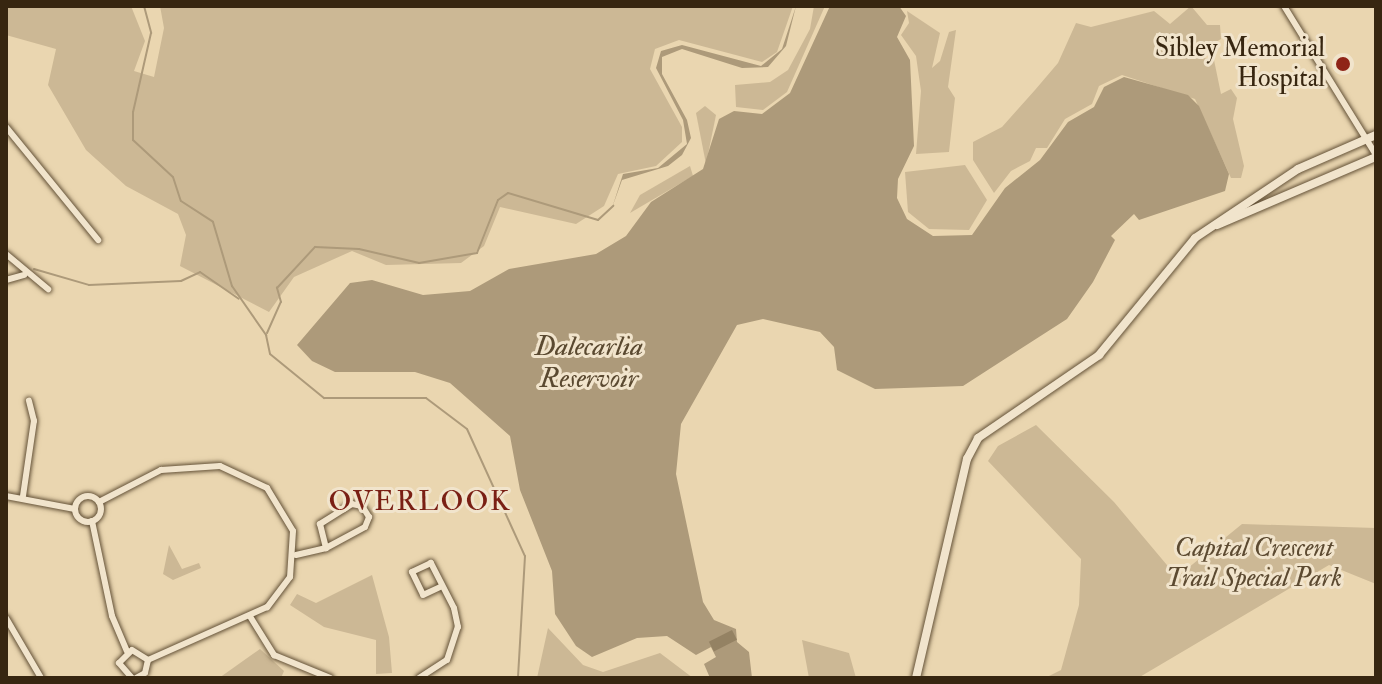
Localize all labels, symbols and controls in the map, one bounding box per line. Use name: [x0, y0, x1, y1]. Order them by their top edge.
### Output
place label: Sibley Memorial Hospital: [1155, 33, 1325, 94]
marker: Sibley Memorial Hospital: [1332, 53, 1354, 75]
water label: Dalecarlia Reservoir: [535, 330, 643, 396]
district label: OVERLOOK: [328, 485, 512, 519]
park label: Capital Crescent Trail Special Park: [1166, 533, 1342, 594]

